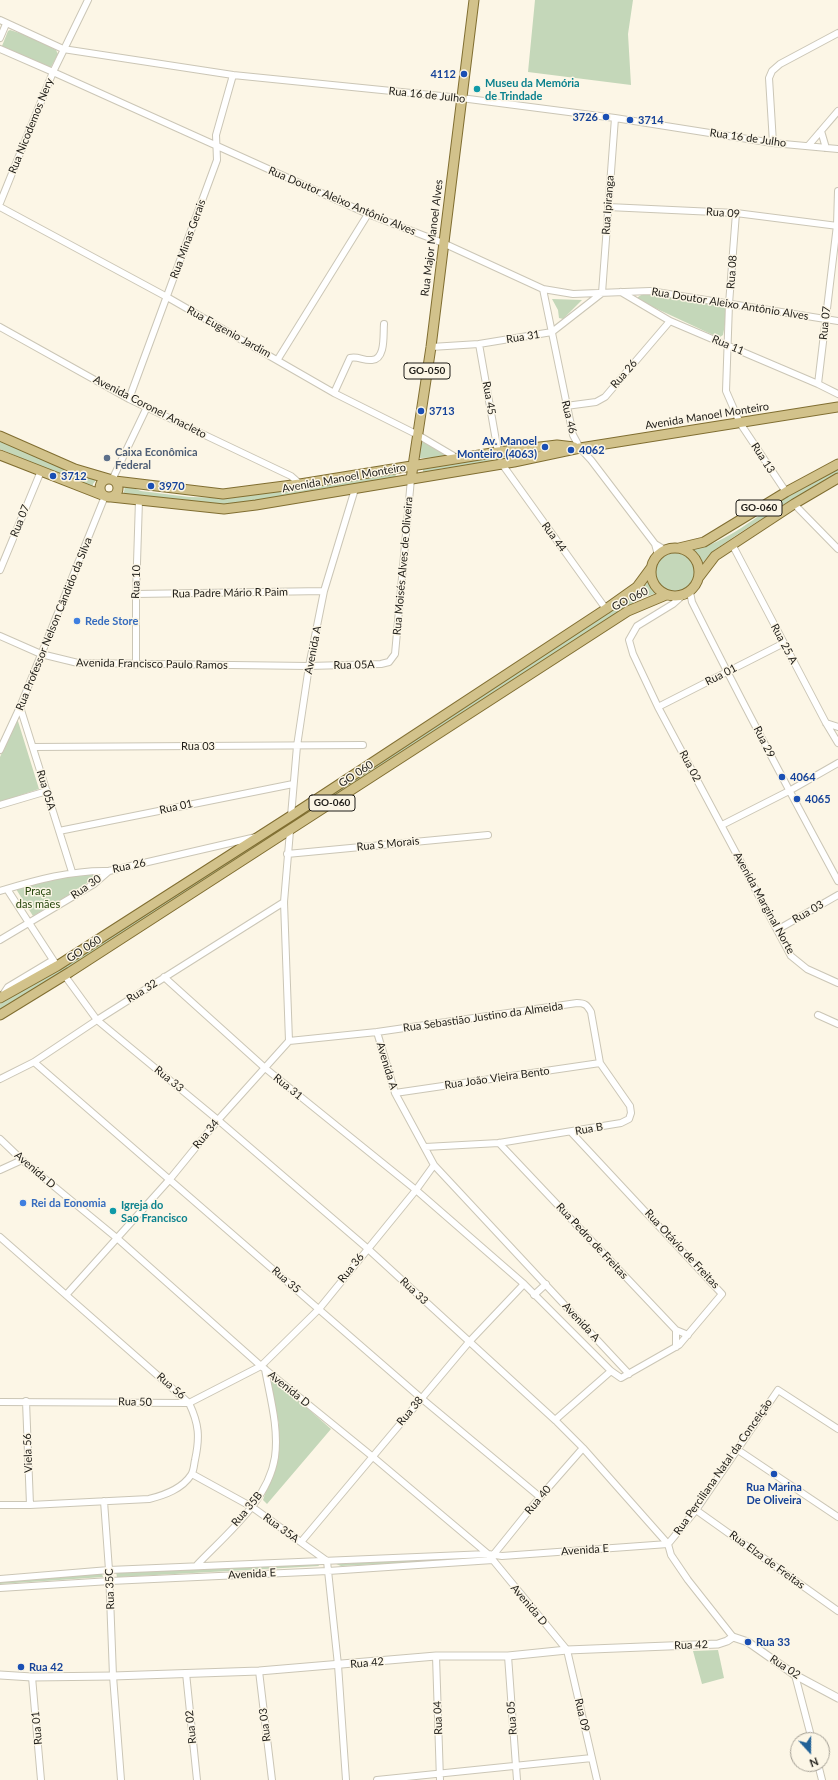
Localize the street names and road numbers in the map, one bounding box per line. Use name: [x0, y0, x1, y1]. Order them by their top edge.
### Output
street label: Rua Nicodemos Nery: [6, 76, 56, 176]
street label: Rua 16 de Julho: [388, 84, 466, 106]
street label: Rua 16 de Julho: [709, 126, 787, 150]
street label: Rua Doutor Aleixo Antônio Alves: [266, 164, 418, 238]
street label: Rua Ipiranga: [599, 175, 617, 235]
street label: Rua Major Manoel Alves: [418, 179, 446, 297]
street label: Rua Minas Gerais: [168, 197, 208, 281]
street label: Rua 09: [706, 205, 740, 221]
street label: Rua 08: [724, 255, 740, 289]
street label: Rua Doutor Aleixo Antônio Alves: [650, 285, 810, 323]
street label: Rua Eugenio Jardim: [185, 303, 273, 361]
street label: Rua 07: [817, 305, 833, 341]
street label: Rua 31: [505, 328, 541, 346]
street label: Rua 11: [710, 332, 746, 358]
street label: Rua 26: [608, 357, 640, 391]
road number: GO-050: [404, 363, 450, 379]
street label: Avenida Coronel Anacleto: [91, 373, 209, 441]
street label: Rua 45: [480, 380, 498, 416]
street label: Rua 46: [559, 399, 579, 435]
street label: Avenida Manoel Monteiro: [644, 400, 770, 432]
street label: Rua 13: [748, 440, 778, 476]
street label: Avenida Manoel Monteiro: [281, 461, 407, 495]
street label: Rua Moisés Alves de Oliveira: [390, 496, 416, 636]
road number: GO-060: [736, 500, 782, 516]
street label: Rua 07: [8, 503, 32, 539]
street label: Rua 44: [539, 519, 569, 555]
street label: Rua Professor Nelson Cândido da Silva: [13, 535, 95, 713]
street label: Rua 10: [129, 565, 143, 599]
street label: GO 060: [610, 584, 650, 614]
street label: Rua Padre Mário R Paim: [172, 585, 288, 601]
street label: Rua 25 A: [768, 621, 800, 667]
street label: Avenida A: [302, 625, 324, 675]
street label: Avenida Francisco Paulo Ramos: [76, 656, 228, 672]
street label: Rua 05A: [333, 658, 375, 672]
street label: Rua 01: [703, 661, 739, 689]
street label: Rua 29: [750, 724, 778, 760]
street label: Rua 03: [181, 739, 215, 753]
street label: Rua 02: [676, 748, 704, 784]
street label: GO 060: [336, 758, 376, 790]
street label: Rua 05A: [34, 768, 58, 812]
road number: GO-060: [309, 795, 355, 811]
street label: Rua 01: [158, 797, 194, 817]
street label: Rua S Morais: [356, 834, 420, 854]
street label: Avenida Marginal Norte: [730, 850, 798, 956]
street label: Rua 26: [111, 856, 147, 876]
street label: Rua 30: [68, 872, 104, 902]
street label: Rua 03: [790, 898, 826, 926]
street label: GO 060: [64, 933, 104, 965]
street label: Rua 32: [124, 976, 160, 1006]
street label: Rua Sebastião Justino da Almeida: [402, 999, 564, 1035]
street label: Avenida A: [374, 1041, 400, 1091]
street label: Rua 33: [152, 1063, 186, 1095]
street label: Rua João Vieira Bento: [444, 1064, 550, 1092]
street label: Rua 31: [271, 1071, 305, 1103]
street label: Rua 34: [190, 1117, 222, 1151]
street label: Rua B: [574, 1120, 604, 1138]
street label: Avenida D: [12, 1149, 58, 1191]
street label: Rua Pedro de Freitas: [553, 1200, 631, 1282]
street label: Rua Otávio de Freitas: [642, 1207, 722, 1291]
street label: Rua 36: [335, 1251, 367, 1285]
street label: Rua 35: [269, 1264, 303, 1296]
street label: Rua 33: [397, 1275, 431, 1307]
street label: Avenida A: [559, 1300, 603, 1344]
street label: Avenida D: [265, 1368, 313, 1410]
street label: Rua 56: [154, 1370, 188, 1402]
street label: Rua 38: [394, 1394, 426, 1428]
street label: Rua 50: [118, 1395, 152, 1409]
street label: Rua Perciliana Natal da Conceição: [671, 1396, 775, 1538]
street label: Viela 56: [21, 1433, 35, 1473]
street label: Rua 40: [522, 1483, 554, 1517]
street label: Rua 35B: [229, 1489, 265, 1529]
street label: Rua 35A: [260, 1511, 302, 1545]
street label: Rua Elza de Freitas: [727, 1528, 807, 1592]
street label: Avenida E: [561, 1542, 609, 1558]
street label: Avenida E: [228, 1566, 276, 1582]
street label: Rua 35C: [103, 1568, 117, 1610]
street label: Avenida D: [508, 1582, 550, 1628]
street label: Rua 42: [674, 1638, 708, 1652]
street label: Rua 02: [767, 1652, 803, 1682]
street label: Rua 42: [350, 1655, 384, 1671]
street label: Rua 09: [572, 1697, 592, 1733]
street label: Rua 04: [431, 1701, 445, 1735]
street label: Rua 05: [504, 1701, 520, 1735]
street label: Rua 03: [256, 1707, 274, 1743]
street label: Rua 02: [183, 1709, 199, 1745]
street label: Rua 01: [29, 1711, 45, 1745]

